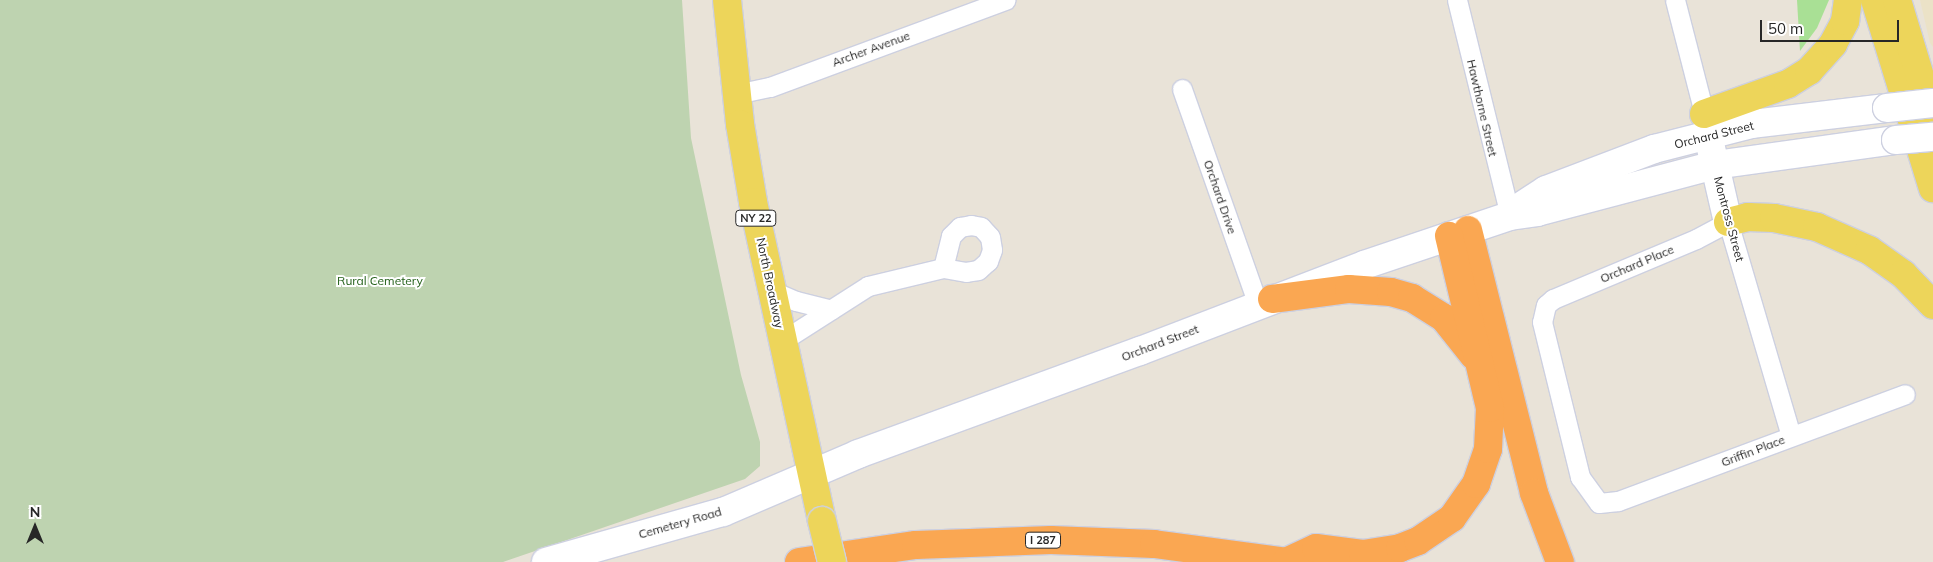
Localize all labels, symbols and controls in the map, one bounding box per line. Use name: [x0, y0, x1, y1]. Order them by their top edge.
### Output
scale bar: [1763, 10, 1902, 42]
text: 50 m: [1768, 19, 1803, 38]
street label: Archer Avenue: [830, 28, 912, 70]
street label: Hawthorne Street: [1464, 58, 1500, 158]
street label: Orchard Street: [1673, 118, 1755, 152]
street label: Orchard Drive: [1201, 158, 1239, 236]
street label: Montross Street: [1711, 175, 1747, 263]
road number: NY 22: [735, 210, 777, 227]
street label: North Broadway: [753, 236, 787, 330]
street label: Orchard Place: [1598, 242, 1676, 286]
park label: Rural Cemetery: [337, 274, 423, 288]
street label: Orchard Street: [1119, 322, 1201, 364]
street label: Griffin Place: [1719, 432, 1787, 470]
north arrow: [10, 502, 60, 552]
text: N: [30, 503, 40, 521]
street label: Cemetery Road: [637, 504, 723, 542]
road number: I 287: [1024, 532, 1062, 548]

